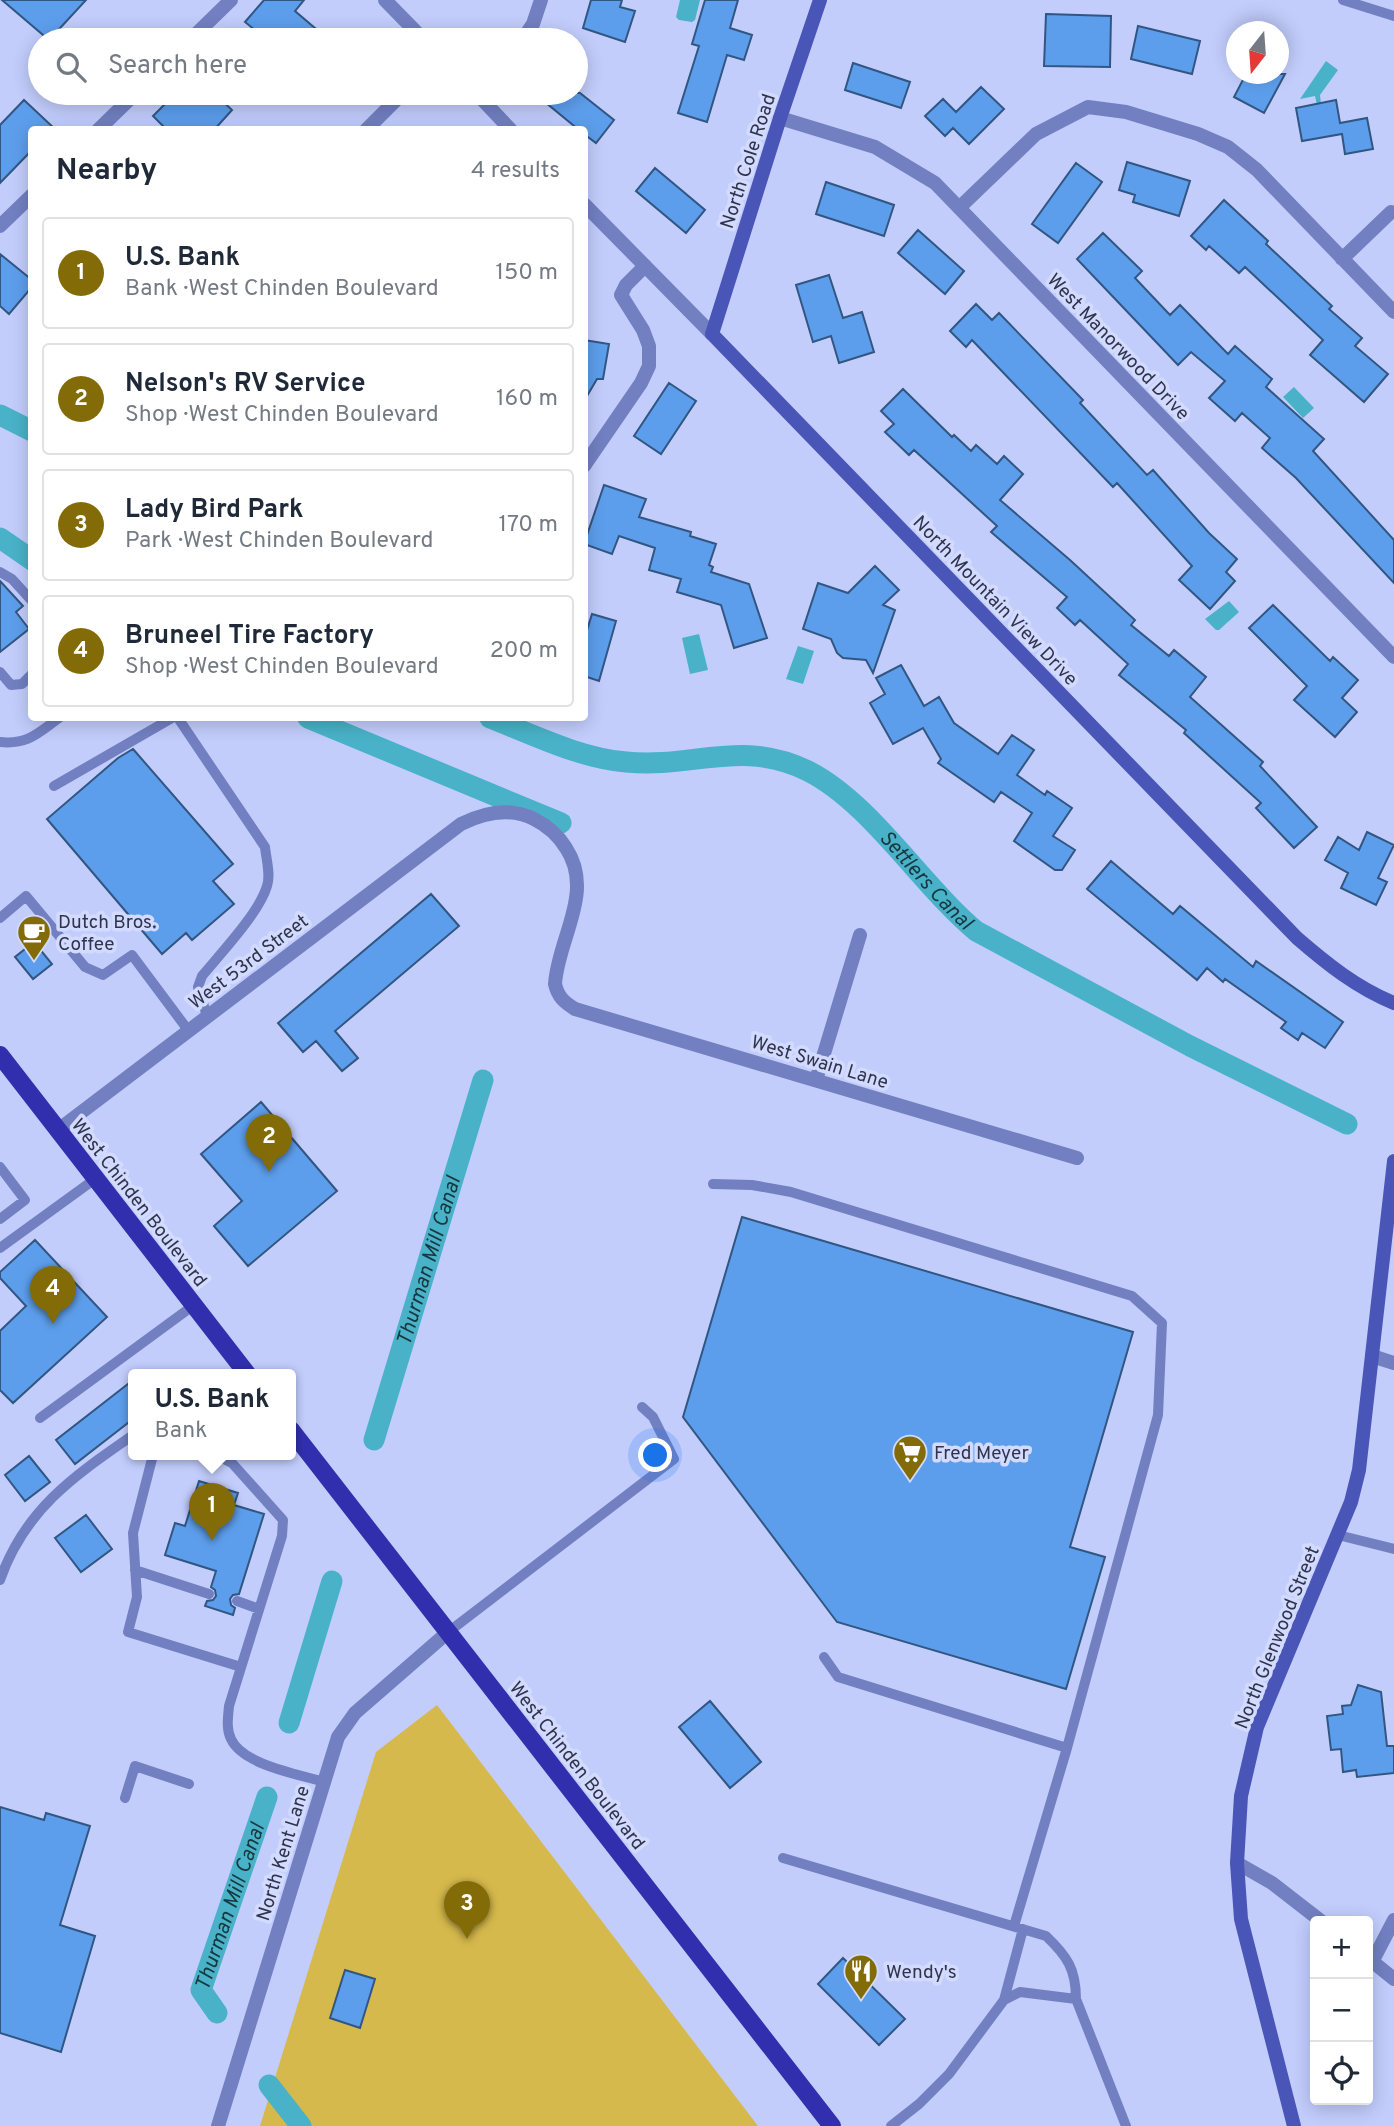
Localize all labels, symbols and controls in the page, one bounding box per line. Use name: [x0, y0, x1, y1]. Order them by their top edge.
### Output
north arrow: [1226, 21, 1289, 84]
search box: [28, 28, 588, 105]
icon: search: [52, 48, 90, 86]
text: Search here: [108, 50, 247, 83]
street label: North Cole Road: [716, 91, 782, 232]
text: Nearby: [56, 153, 157, 190]
text: 4 results: [471, 157, 560, 186]
text: U.S. Bank: [125, 242, 240, 275]
text: 1: [76, 259, 86, 288]
text: 150 m: [496, 259, 558, 288]
street label: West Manorwood Drive: [1041, 269, 1194, 426]
text: Bank · West Chinden Boulevard: [125, 275, 439, 304]
text: Nelson's RV Service: [125, 368, 365, 401]
text: 2: [74, 385, 88, 414]
text: 160 m: [496, 385, 558, 414]
text: Shop · West Chinden Boulevard: [125, 401, 439, 430]
text: Lady Bird Park: [125, 494, 303, 527]
text: 3: [74, 511, 88, 540]
text: 170 m: [499, 511, 558, 540]
street label: North Mountain View Drive: [907, 511, 1082, 691]
text: Park · West Chinden Boulevard: [125, 527, 433, 556]
text: Bruneel Tire Factory: [125, 620, 374, 653]
text: 4: [74, 637, 88, 666]
text: 200 m: [490, 637, 558, 666]
text: Shop · West Chinden Boulevard: [125, 653, 439, 682]
water label: Settlers Canal: [873, 825, 979, 938]
street label: West 53rd Street: [185, 910, 314, 1015]
place label: Dutch Bros. Coffee: [58, 911, 156, 957]
cafe icon: Dutch Bros. Coffee: [15, 913, 53, 962]
street label: West Swain Lane: [748, 1031, 891, 1095]
street label: West Chinden Boulevard: [65, 1114, 212, 1292]
pin: 2: [246, 1114, 292, 1172]
water label: Thurman Mill Canal: [391, 1172, 468, 1349]
pin: 4: [30, 1266, 76, 1324]
popup: [128, 1369, 296, 1460]
text: U.S. Bank: [155, 1384, 269, 1417]
text: Bank: [155, 1417, 207, 1446]
supermarket icon: Fred Meyer: [891, 1433, 929, 1482]
your location: [638, 1438, 672, 1472]
place label: Fred Meyer: [934, 1442, 1029, 1466]
pin: 1: [189, 1483, 235, 1541]
street label: North Glenwood Street: [1230, 1543, 1326, 1733]
street label: West Chinden Boulevard: [503, 1677, 650, 1855]
street label: North Kent Lane: [252, 1783, 316, 1924]
water label: Thurman Mill Canal: [190, 1818, 273, 1995]
pin: 3: [444, 1881, 490, 1939]
map controls: [1310, 1916, 1373, 2105]
button: +: [1310, 1916, 1373, 1979]
restaurant icon: Wendy's: [842, 1952, 880, 2001]
place label: Wendy's: [886, 1961, 957, 1985]
button: −: [1310, 1979, 1373, 2042]
button: locate: [1310, 2042, 1373, 2105]

